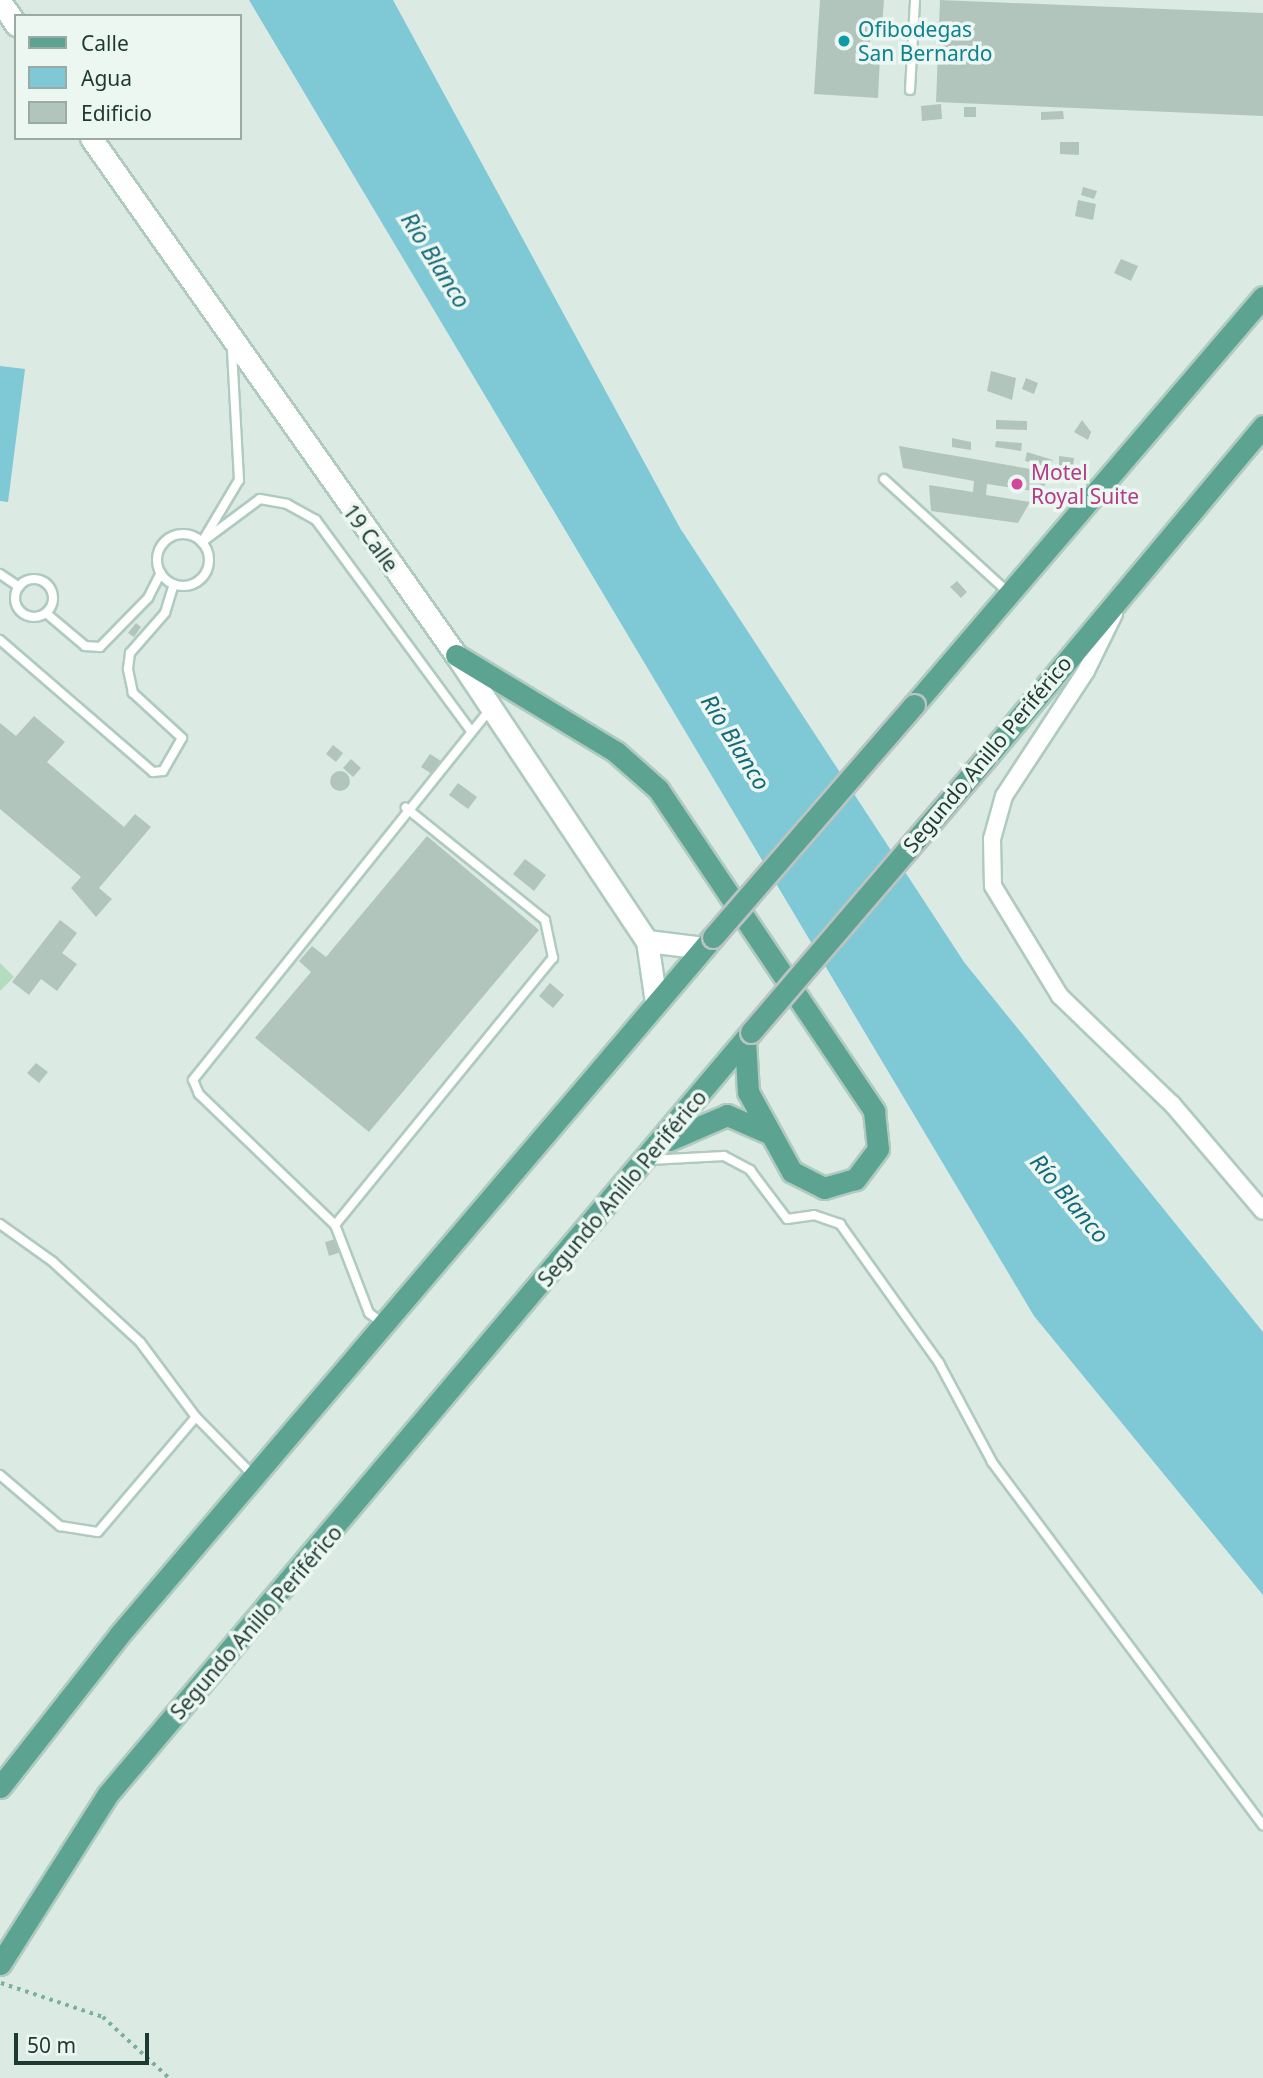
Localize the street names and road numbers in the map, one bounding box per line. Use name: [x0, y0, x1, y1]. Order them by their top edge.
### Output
street label: 19 Calle: [338, 499, 404, 577]
street label: Segundo Anillo Periférico: [897, 651, 1077, 857]
street label: Segundo Anillo Periférico: [532, 1085, 712, 1291]
street label: Segundo Anillo Periférico: [165, 1520, 347, 1724]

